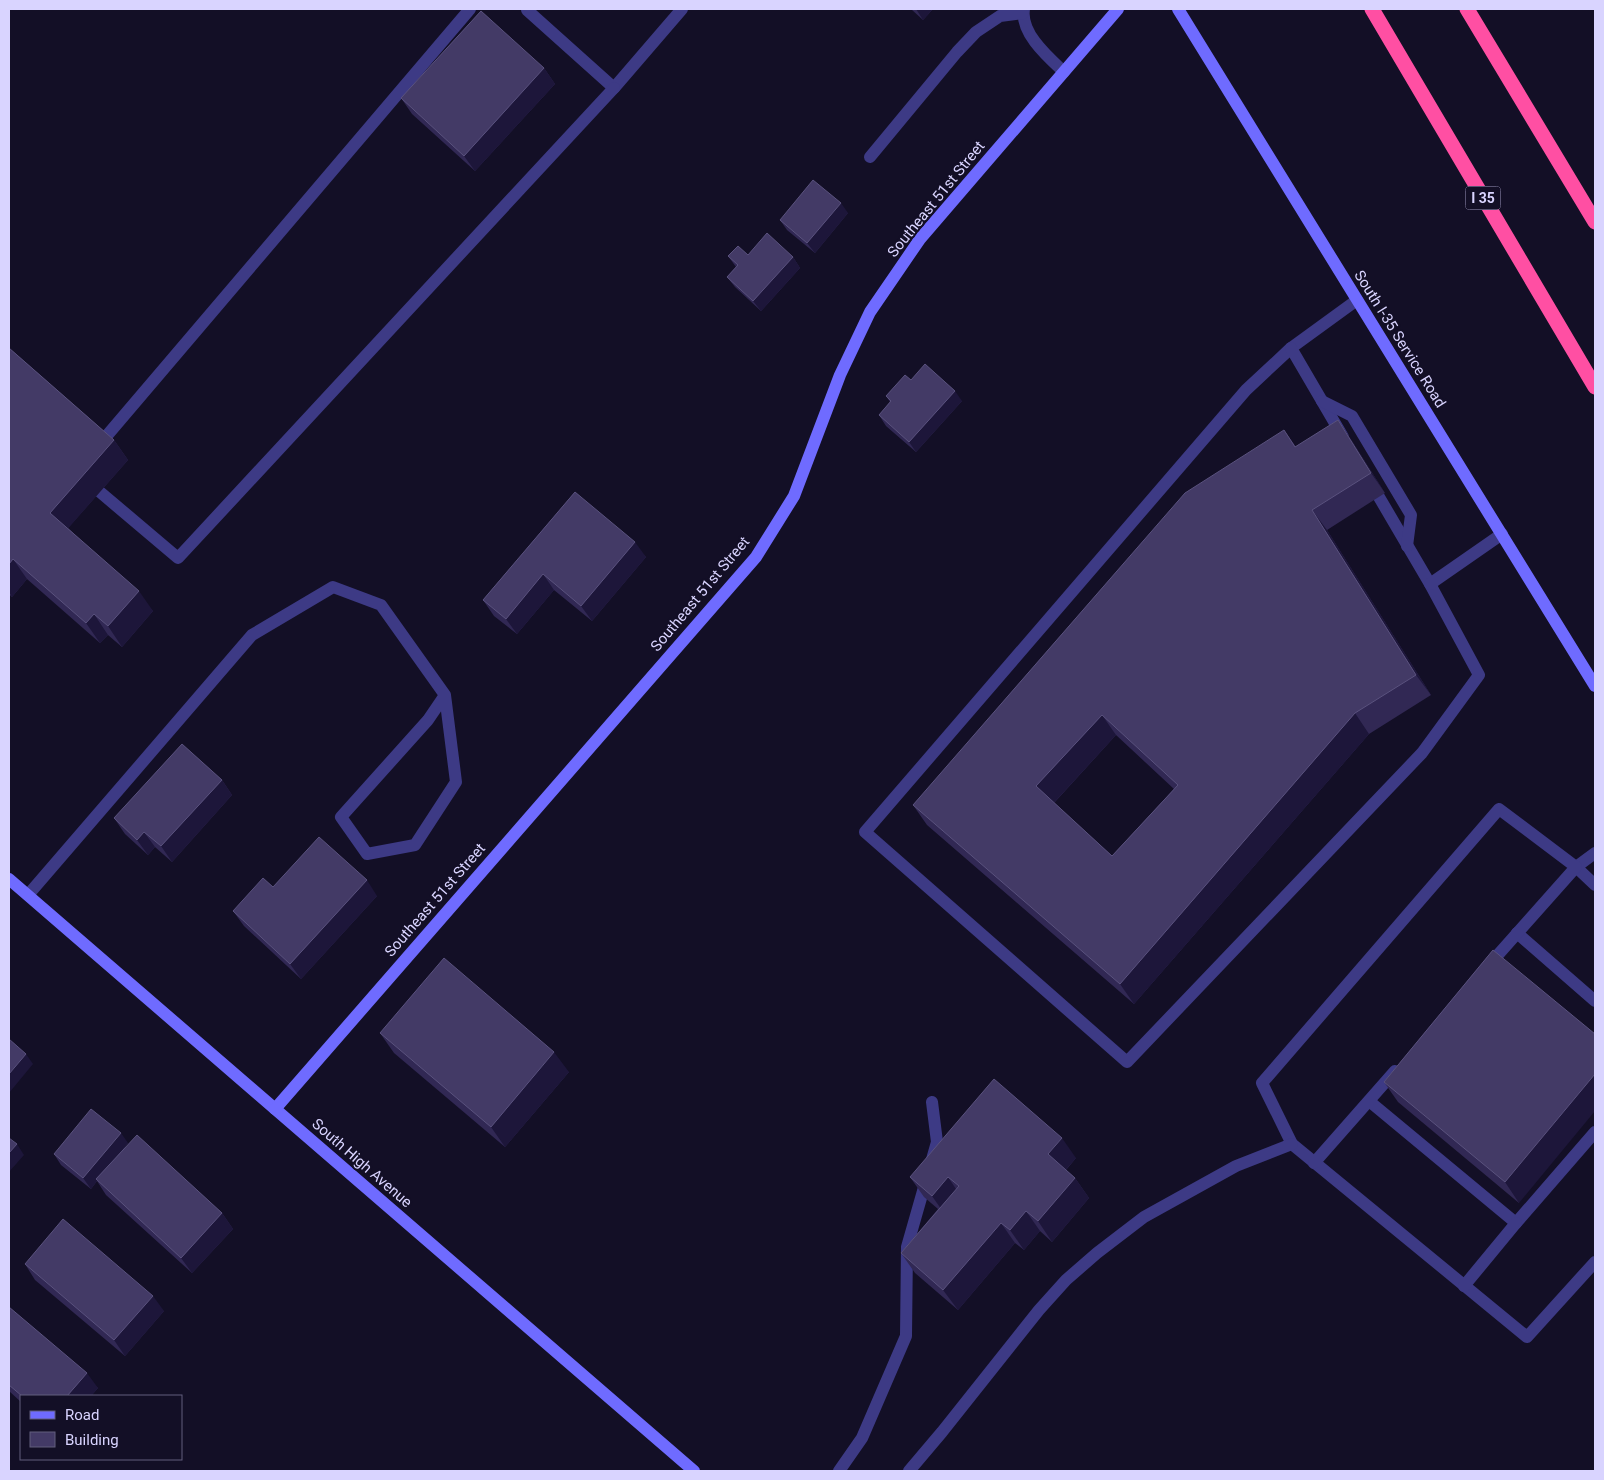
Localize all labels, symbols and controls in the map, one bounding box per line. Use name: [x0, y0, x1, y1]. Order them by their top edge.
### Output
street label: Southeast 51st Street: [884, 137, 988, 261]
road number: I 35: [1466, 187, 1500, 210]
street label: South I-35 Service Road: [1350, 267, 1450, 411]
street label: Southeast 51st Street: [647, 533, 753, 655]
street label: Southeast 51st Street: [381, 840, 489, 960]
street label: South High Avenue: [308, 1115, 416, 1211]
legend: [20, 1395, 182, 1460]
text: Road: [65, 1406, 99, 1424]
text: Building: [65, 1431, 119, 1449]

